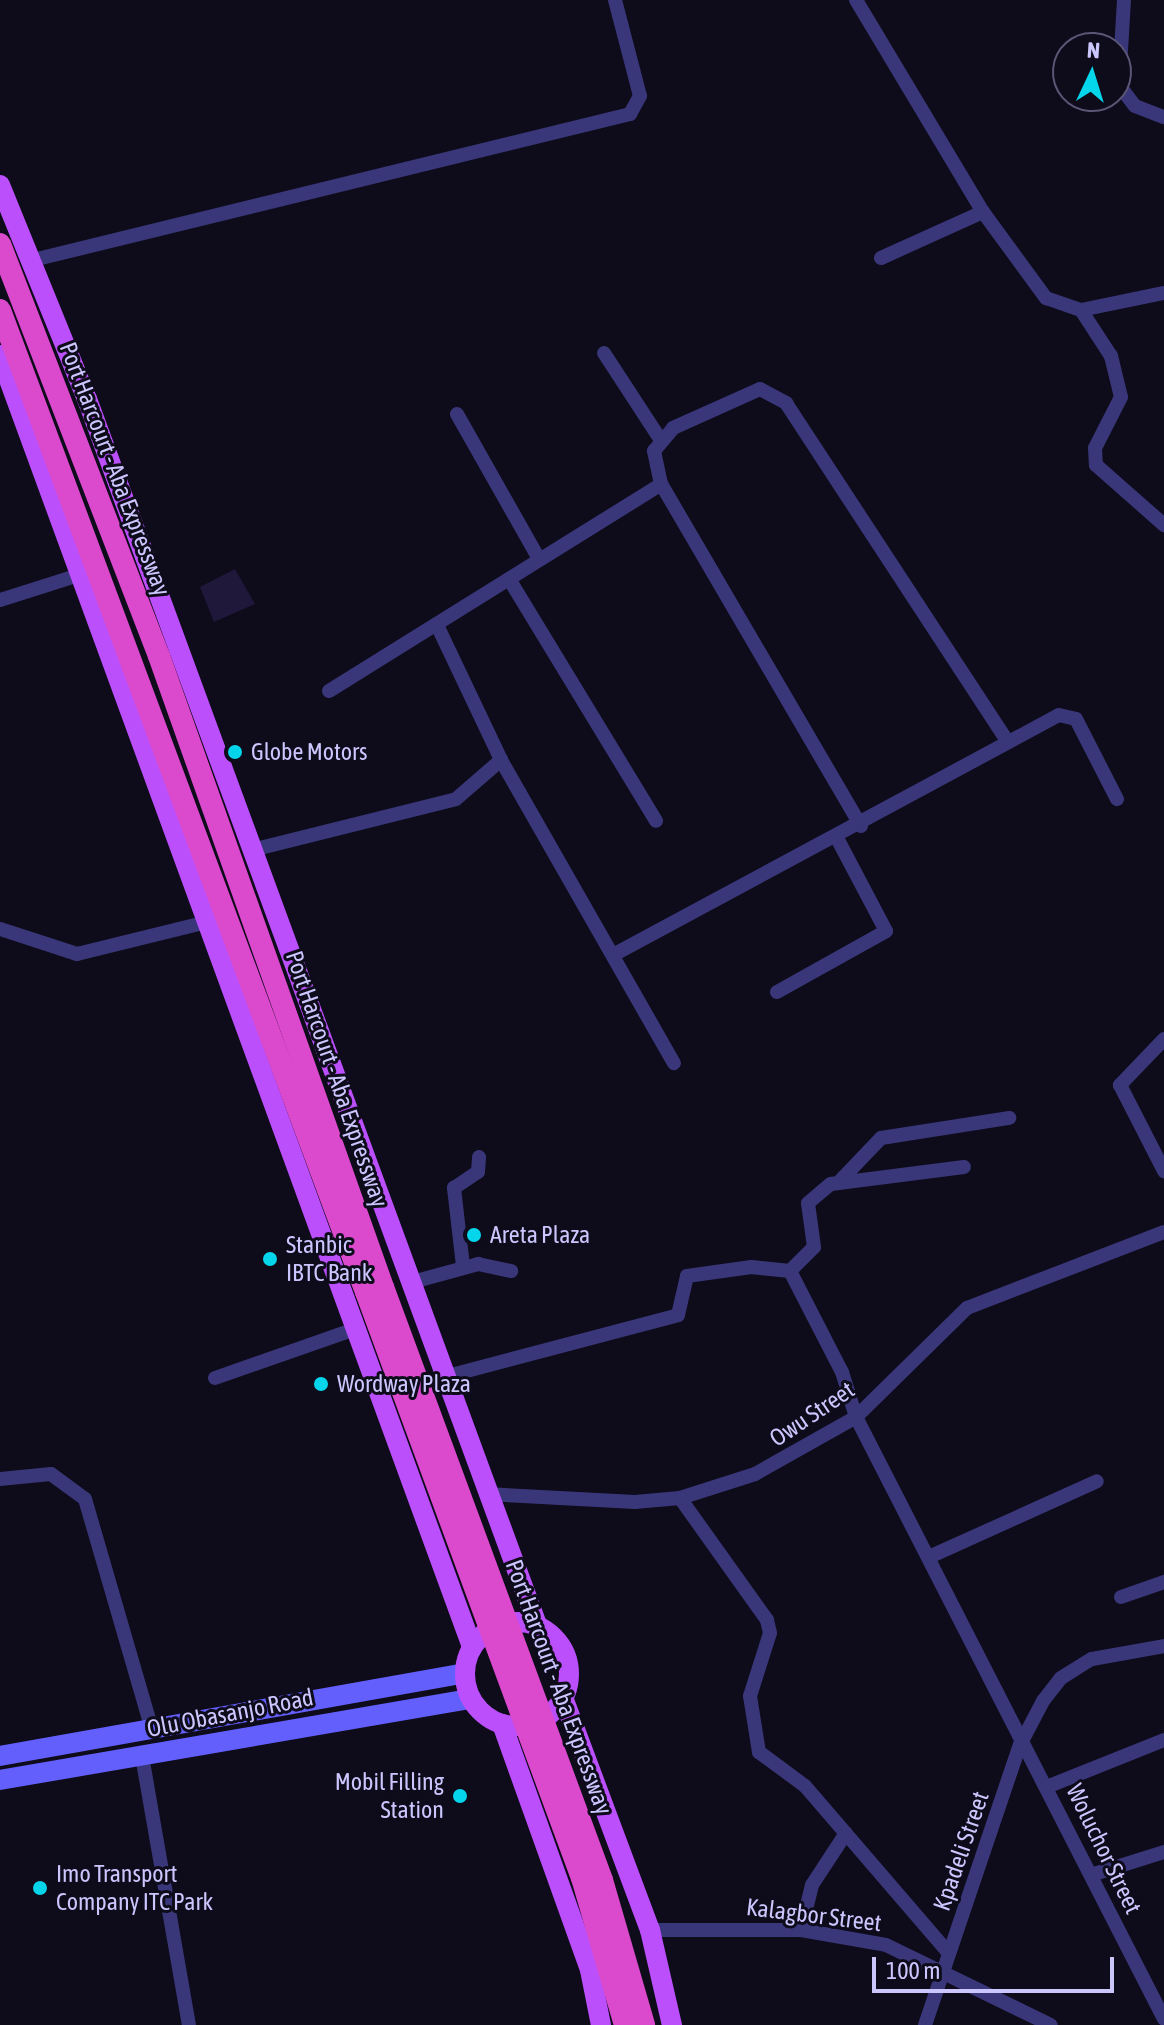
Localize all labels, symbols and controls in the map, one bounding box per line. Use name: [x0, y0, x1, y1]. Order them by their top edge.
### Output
north arrow: [1052, 32, 1132, 112]
text: N: [1086, 37, 1101, 63]
street label: Port Harcourt - Aba Expressway: [53, 338, 177, 600]
place label: Globe Motors: [251, 738, 368, 766]
marker: Globe Motors: [226, 743, 244, 761]
street label: Port Harcourt - Aba Expressway: [280, 947, 394, 1211]
place label: Areta Plaza: [490, 1221, 590, 1249]
marker: Areta Plaza: [465, 1226, 483, 1244]
place label: Stanbic IBTC Bank: [286, 1231, 372, 1287]
marker: Stanbic IBTC Bank: [261, 1250, 279, 1268]
place label: Wordway Plaza: [337, 1370, 471, 1398]
marker: Wordway Plaza: [312, 1375, 330, 1393]
street label: Owu Street: [764, 1375, 860, 1453]
street label: Port Harcourt - Aba Expressway: [499, 1556, 619, 1818]
street label: Olu Obasanjo Road: [144, 1683, 316, 1743]
place label: Mobil Filling Station: [335, 1768, 444, 1824]
street label: Woluchor Street: [1060, 1779, 1148, 1919]
marker: Mobil Filling Station: [451, 1787, 469, 1805]
street label: Kpadeli Street: [927, 1788, 995, 1914]
place label: Imo Transport Company ITC Park: [56, 1860, 213, 1916]
marker: Imo Transport Company ITC Park: [31, 1879, 49, 1897]
street label: Kalagbor Street: [745, 1892, 883, 1938]
scale bar: [876, 1941, 1118, 1991]
text: 100 m: [886, 1957, 940, 1984]

